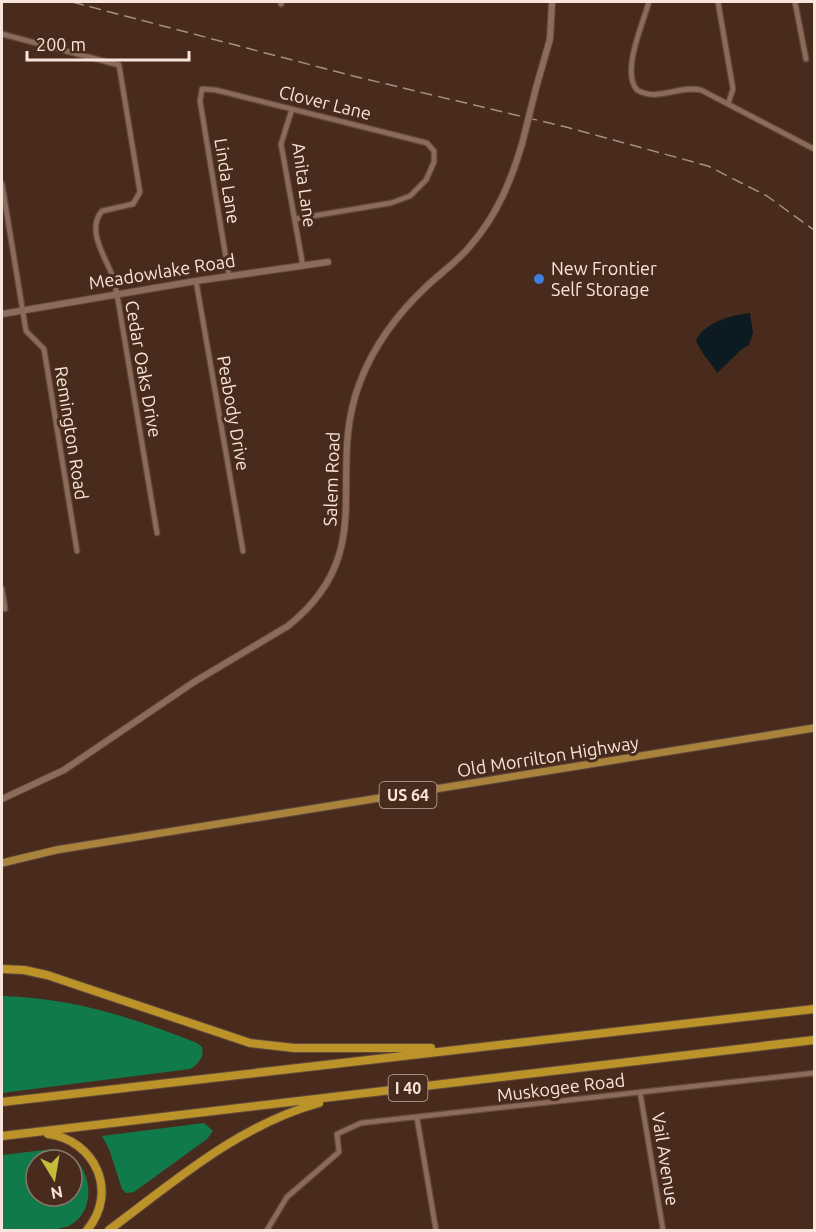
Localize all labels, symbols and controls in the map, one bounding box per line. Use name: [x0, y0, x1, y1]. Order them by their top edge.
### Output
scale bar: [27, 24, 189, 62]
text: 200 m: [36, 34, 86, 54]
street label: Clover Lane: [277, 81, 374, 123]
street label: Linda Lane: [211, 137, 245, 225]
street label: Anita Lane: [289, 141, 321, 229]
street label: Meadowlake Road: [87, 250, 237, 292]
place label: New Frontier Self Storage: [551, 258, 657, 299]
marker: New Frontier Self Storage: [532, 272, 546, 286]
street label: Cedar Oaks Drive: [122, 299, 166, 439]
street label: Peabody Drive: [214, 354, 254, 472]
street label: Remington Road: [52, 365, 92, 501]
street label: Salem Road: [319, 431, 343, 527]
street label: Old Morrilton Highway: [456, 732, 640, 780]
road number: US 64: [380, 782, 436, 808]
street label: Muskogee Road: [496, 1069, 626, 1105]
road number: I 40: [388, 1075, 428, 1101]
street label: Vail Avenue: [649, 1111, 683, 1207]
north arrow: [24, 1148, 84, 1208]
text: N: [49, 1183, 64, 1203]

